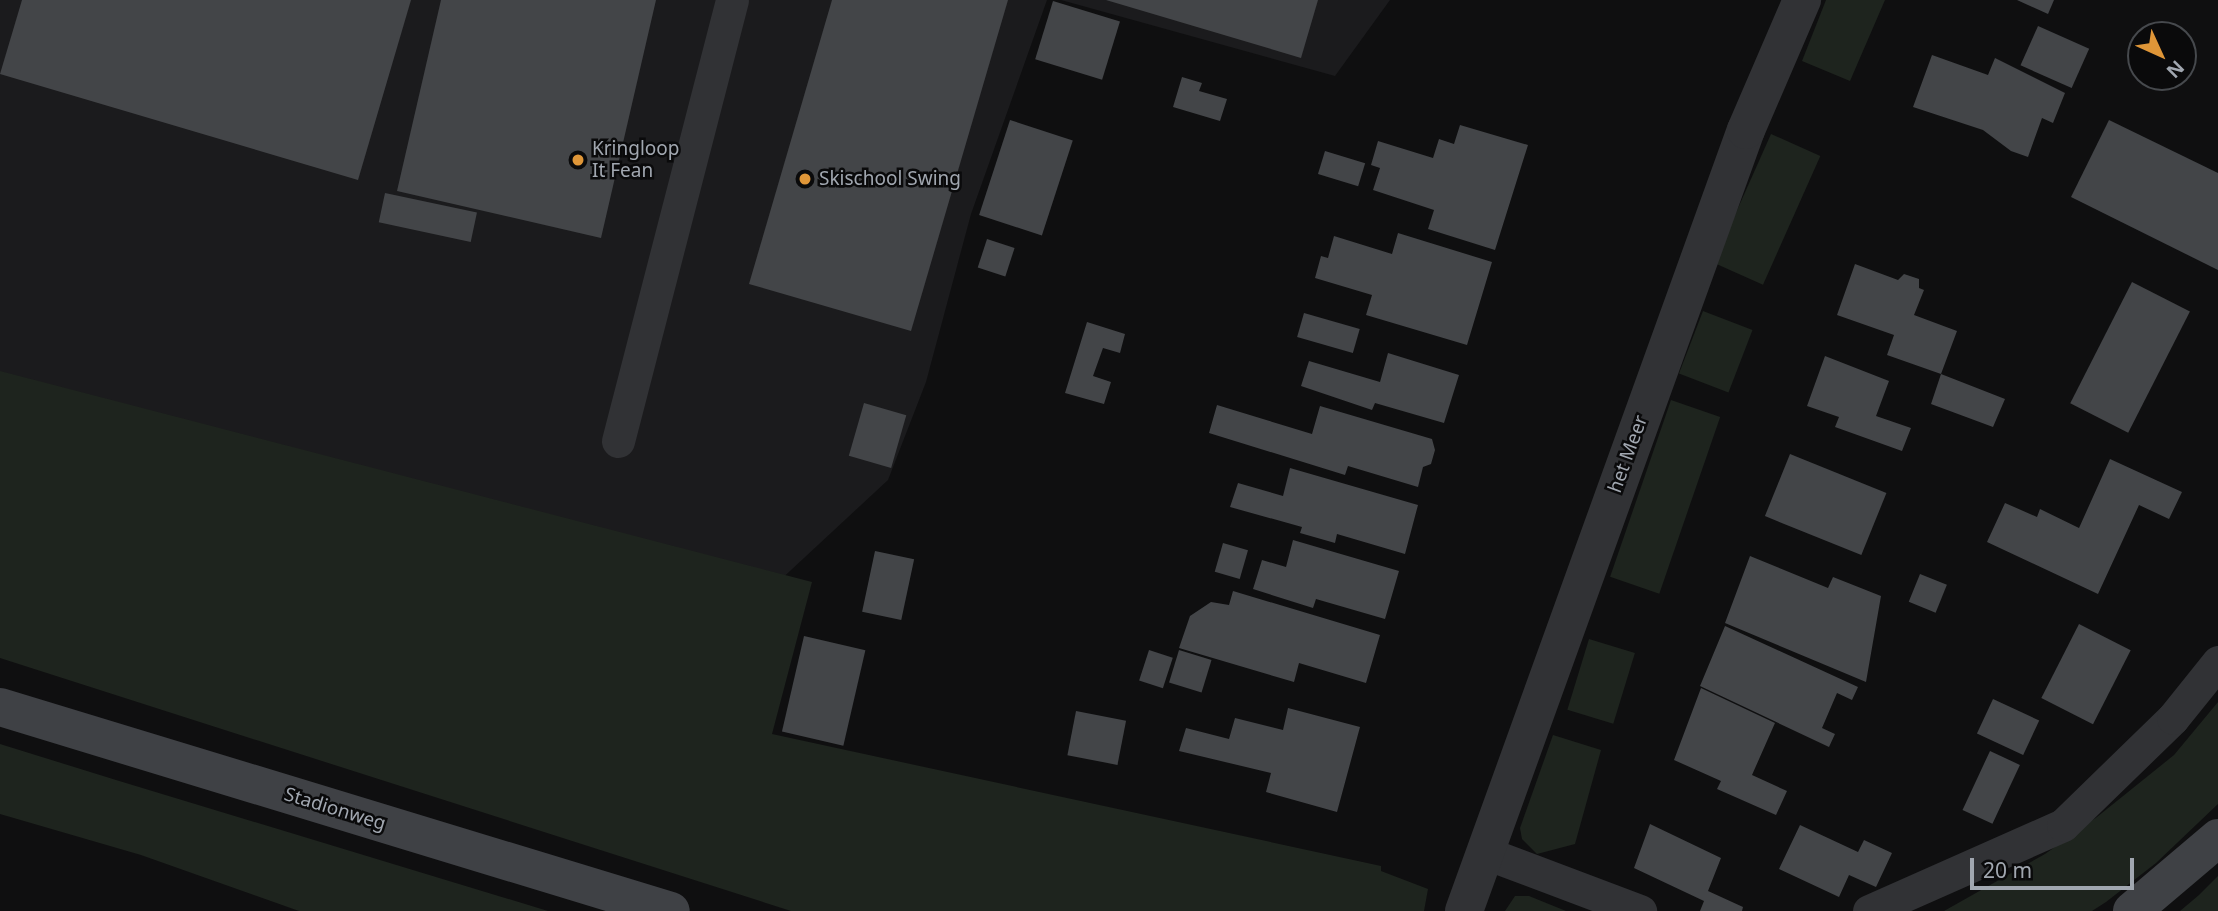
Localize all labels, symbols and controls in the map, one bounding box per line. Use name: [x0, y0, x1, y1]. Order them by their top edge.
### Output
north arrow: [2127, 21, 2197, 91]
text: N: [2161, 55, 2190, 84]
place label: Kringloop It Fean: [592, 138, 680, 182]
marker: Kringloop It Fean: [570, 152, 586, 168]
place label: Skischool Swing: [819, 168, 961, 190]
marker: Skischool Swing: [797, 171, 813, 187]
street label: het Meer: [1603, 412, 1653, 496]
street label: Stadionweg: [281, 783, 389, 835]
scale bar: [1973, 844, 2138, 888]
text: 20 m: [1983, 856, 2032, 884]

